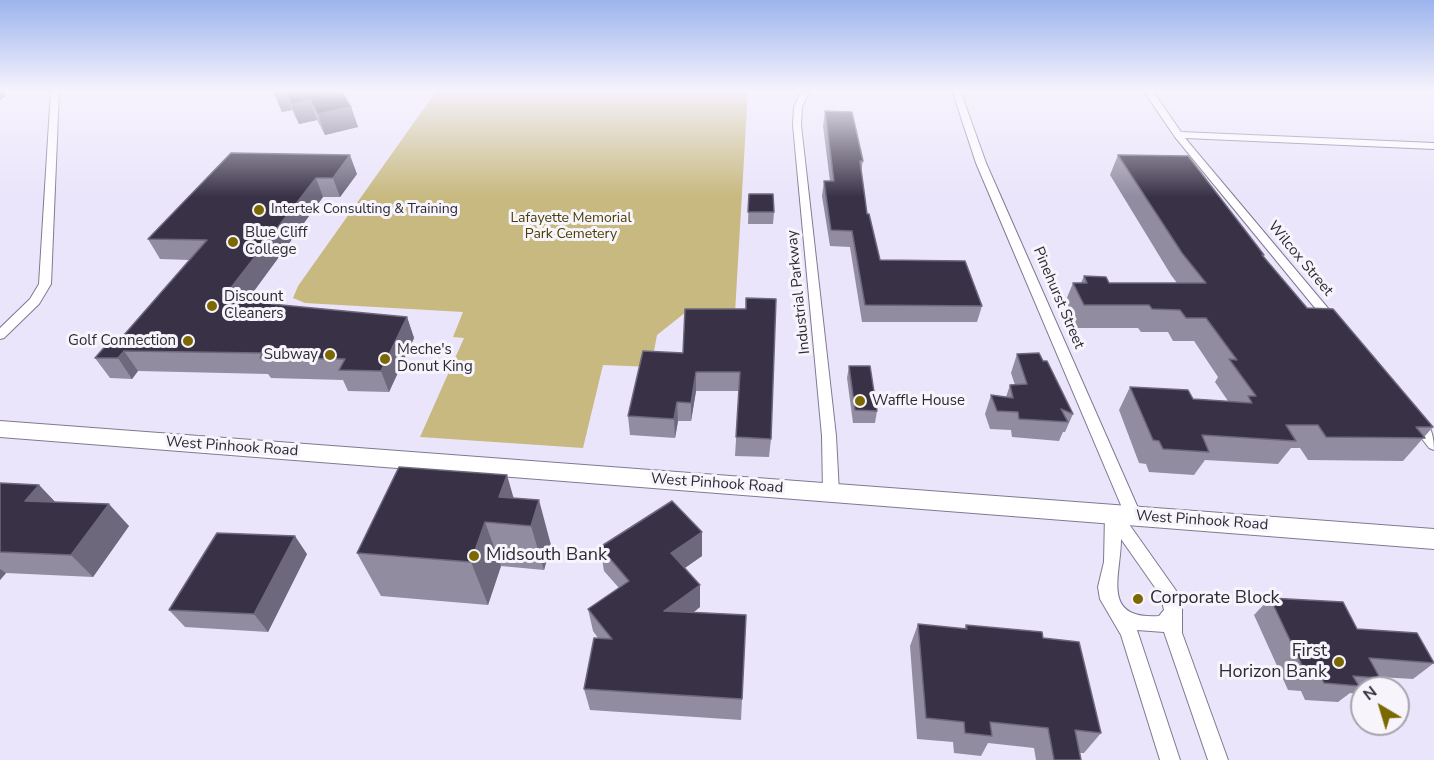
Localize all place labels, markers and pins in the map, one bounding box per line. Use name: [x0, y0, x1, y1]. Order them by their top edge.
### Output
place label: Intertek Consulting & Training: [271, 202, 458, 218]
marker: Intertek Consulting & Training: [252, 203, 266, 217]
place label: Blue Cliff College: [245, 224, 308, 259]
marker: Blue Cliff College: [226, 235, 240, 249]
place label: Discount Cleaners: [224, 288, 283, 323]
marker: Discount Cleaners: [205, 299, 219, 313]
place label: Golf Connection: [68, 332, 176, 350]
marker: Golf Connection: [181, 334, 195, 348]
place label: Meche's Donut King: [397, 341, 473, 376]
place label: Subway: [264, 346, 318, 364]
marker: Subway: [323, 348, 337, 362]
marker: Meche's Donut King: [378, 352, 392, 366]
place label: Waffle House: [872, 392, 965, 410]
marker: Waffle House: [853, 394, 867, 408]
place label: Midsouth Bank: [486, 545, 607, 567]
marker: Midsouth Bank: [467, 549, 481, 563]
place label: Corporate Block: [1150, 588, 1279, 610]
marker: Corporate Block: [1131, 592, 1145, 606]
place label: First Horizon Bank: [1219, 641, 1327, 684]
marker: First Horizon Bank: [1332, 655, 1346, 669]

